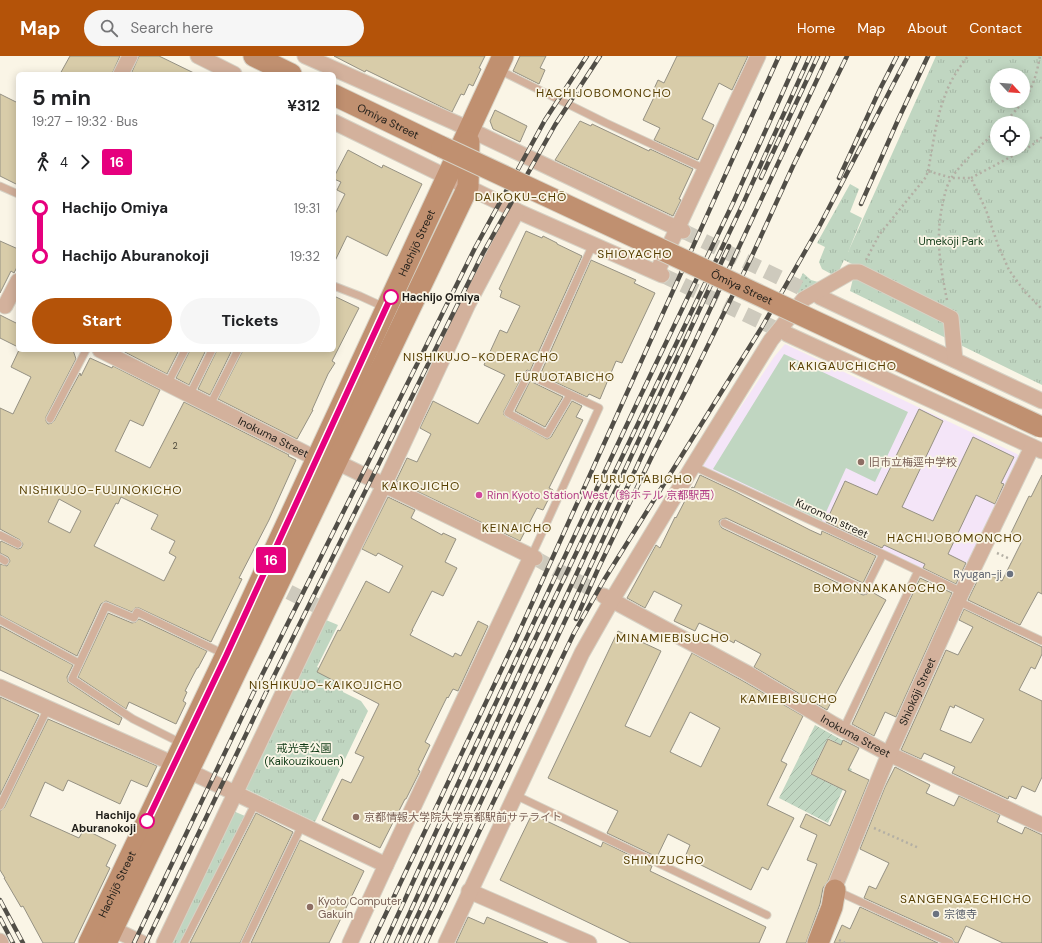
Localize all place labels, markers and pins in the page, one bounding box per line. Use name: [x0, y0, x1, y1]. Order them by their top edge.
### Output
marker: Hachijo Omiya: [383, 289, 399, 305]
place label: Hachijo Omiya: [402, 290, 480, 304]
place label: 旧市立梅逕中学校: [869, 455, 957, 469]
marker: 旧市立梅逕中学校: [856, 457, 866, 467]
place label: Rinn Kyoto Station West（鈴ホテル 京都駅西）: [487, 488, 721, 502]
marker: Rinn Kyoto Station West（鈴ホテル 京都駅西）: [474, 490, 484, 500]
place label: Ryugan-ji: [953, 567, 1002, 581]
marker: Ryugan-ji: [1005, 569, 1015, 579]
place label: Hachijo Aburanokoji: [71, 808, 136, 835]
place label: 京都情報大学院大学京都駅前サテライト: [364, 810, 562, 824]
marker: 京都情報大学院大学京都駅前サテライト: [351, 812, 361, 822]
marker: Hachijo Aburanokoji: [139, 813, 155, 829]
place label: Kyoto Computer Gakuin: [318, 894, 401, 921]
marker: Kyoto Computer Gakuin: [305, 902, 315, 912]
place label: 宗徳寺: [944, 907, 977, 921]
marker: 宗徳寺: [931, 909, 941, 919]

